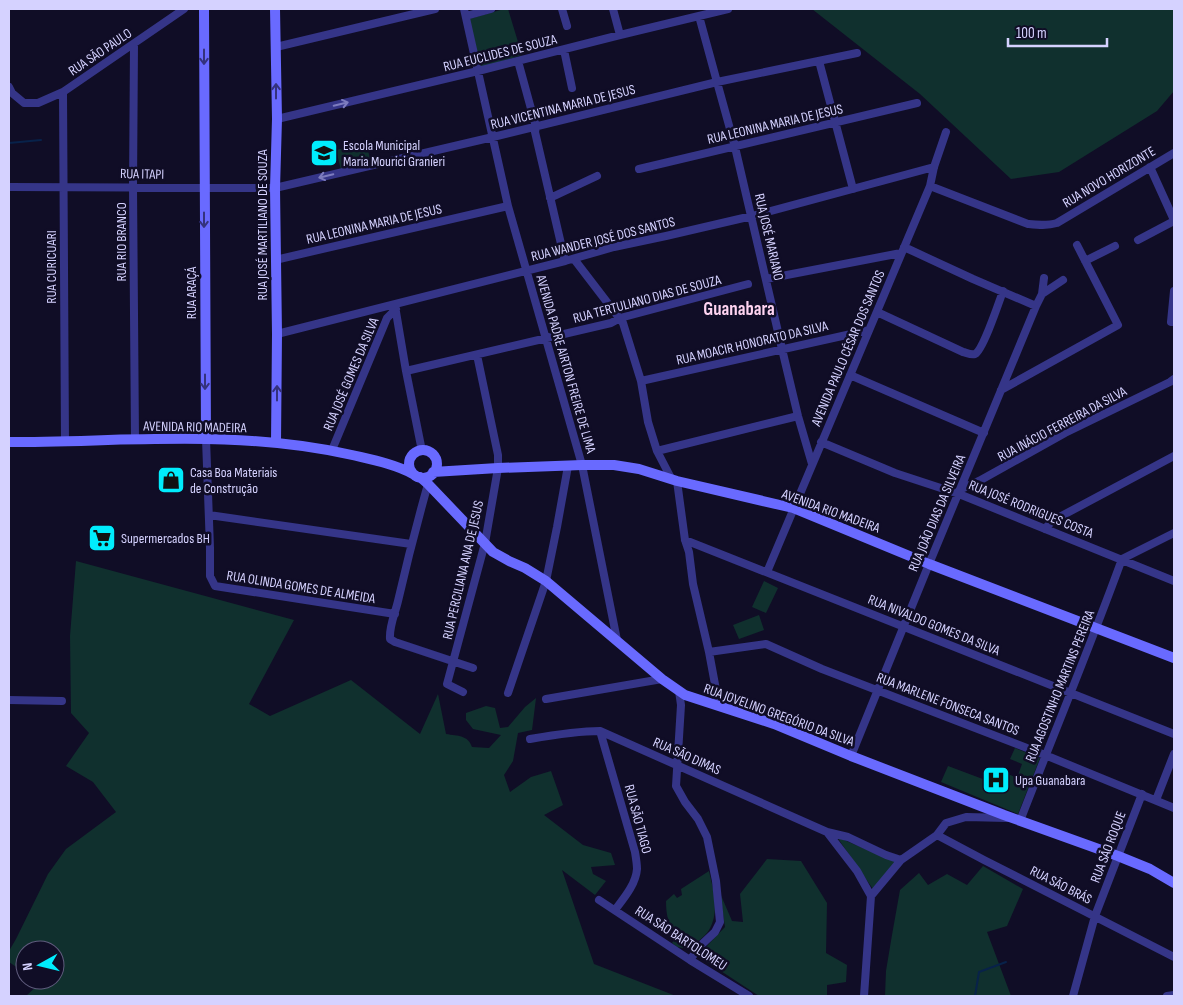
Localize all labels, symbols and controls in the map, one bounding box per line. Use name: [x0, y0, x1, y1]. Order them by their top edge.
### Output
scale bar: [1008, 15, 1107, 47]
text: 100 m: [1016, 24, 1047, 43]
street label: RUA SÃO PAULO: [65, 25, 135, 79]
street label: RUA EUCLIDES DE SOUZA: [442, 30, 559, 75]
one-way arrow: [199, 49, 209, 65]
street label: RUA VICENTINA MARIA DE JESUS: [489, 81, 637, 133]
one-way arrow: [271, 83, 281, 100]
one-way arrow: [332, 99, 348, 108]
street label: RUA LEONINA MARIA DE JESUS: [706, 100, 844, 148]
place label: Escola Municipal Maria Mourici Granieri: [343, 137, 445, 170]
school or university icon: Escola Municipal Maria Mourici Granieri: [309, 138, 339, 168]
street label: RUA NOVO HORIZONTE: [1060, 143, 1159, 211]
street label: RUA JOSÉ MARTILIANO DE SOUZA: [254, 149, 271, 300]
street label: RUA ITAPI: [120, 165, 164, 183]
one-way arrow: [318, 172, 334, 181]
street label: RUA JOSÉ MARIANO: [751, 192, 787, 282]
street label: RUA LEONINA MARIA DE JESUS: [305, 200, 443, 248]
street label: RUA RIO BRANCO: [113, 202, 130, 282]
one-way arrow: [200, 212, 209, 228]
street label: RUA WANDER JOSÉ DOS SANTOS: [529, 213, 677, 265]
street label: RUA CURICUARI: [43, 230, 60, 304]
street label: RUA ARAÇÁ: [183, 266, 200, 319]
street label: AVENIDA PAULO CÉSAR DOS SANTOS: [807, 268, 889, 429]
street label: RUA TERTULIANO DIAS DE SOUZA: [571, 271, 724, 327]
street label: AVENIDA PADRE AIRTON FREIRE DE LIMA: [532, 272, 600, 456]
district label: Guanabara: [703, 298, 775, 321]
street label: RUA JOSÉ GOMES DA SILVA: [319, 314, 383, 433]
street label: RUA MOACIR HONORATO DA SILVA: [674, 317, 831, 369]
one-way arrow: [201, 374, 210, 390]
street label: RUA INÁCIO FERREIRA DA SILVA: [995, 382, 1130, 465]
one-way arrow: [272, 386, 282, 402]
street label: AVENIDA RIO MADEIRA: [142, 418, 248, 436]
street label: RUA JOÃO DIAS DA SILVEIRA: [905, 451, 970, 574]
place label: Casa Boa Materiais de Construção: [190, 464, 277, 497]
shop icon: Casa Boa Materiais de Construção: [156, 465, 186, 495]
street label: RUA JOSÉ RODRIGUES COSTA: [966, 476, 1097, 542]
street label: AVENIDA RIO MADEIRA: [779, 485, 883, 537]
street label: RUA PERCILIANA ANA DE JESUS: [439, 499, 487, 641]
supermarket icon: Supermercados BH: [87, 523, 117, 553]
place label: Supermercados BH: [121, 530, 210, 547]
street label: RUA OLINDA GOMES DE ALMEIDA: [225, 567, 378, 607]
street label: RUA NIVALDO GOMES DA SILVA: [866, 591, 1003, 660]
street label: RUA AGOSTINHO MARTINS PEREIRA: [1022, 607, 1099, 765]
street label: RUA MARLENE FONSECA SANTOS: [874, 669, 1022, 739]
street label: RUA JOVELINO GREGÓRIO DA SILVA: [701, 680, 858, 751]
street label: RUA SÃO DIMAS: [650, 734, 724, 779]
hospital icon: Upa Guanabara: [981, 765, 1011, 795]
place label: Upa Guanabara: [1015, 772, 1085, 789]
street label: RUA SÃO TIAGO: [621, 783, 655, 855]
street label: RUA SÃO ROQUE: [1087, 809, 1130, 885]
street label: RUA SÃO BRÁS: [1027, 862, 1095, 908]
street label: RUA SÃO BARTOLOMEU: [632, 902, 730, 974]
north arrow: [15, 940, 65, 990]
text: N: [19, 962, 37, 972]

